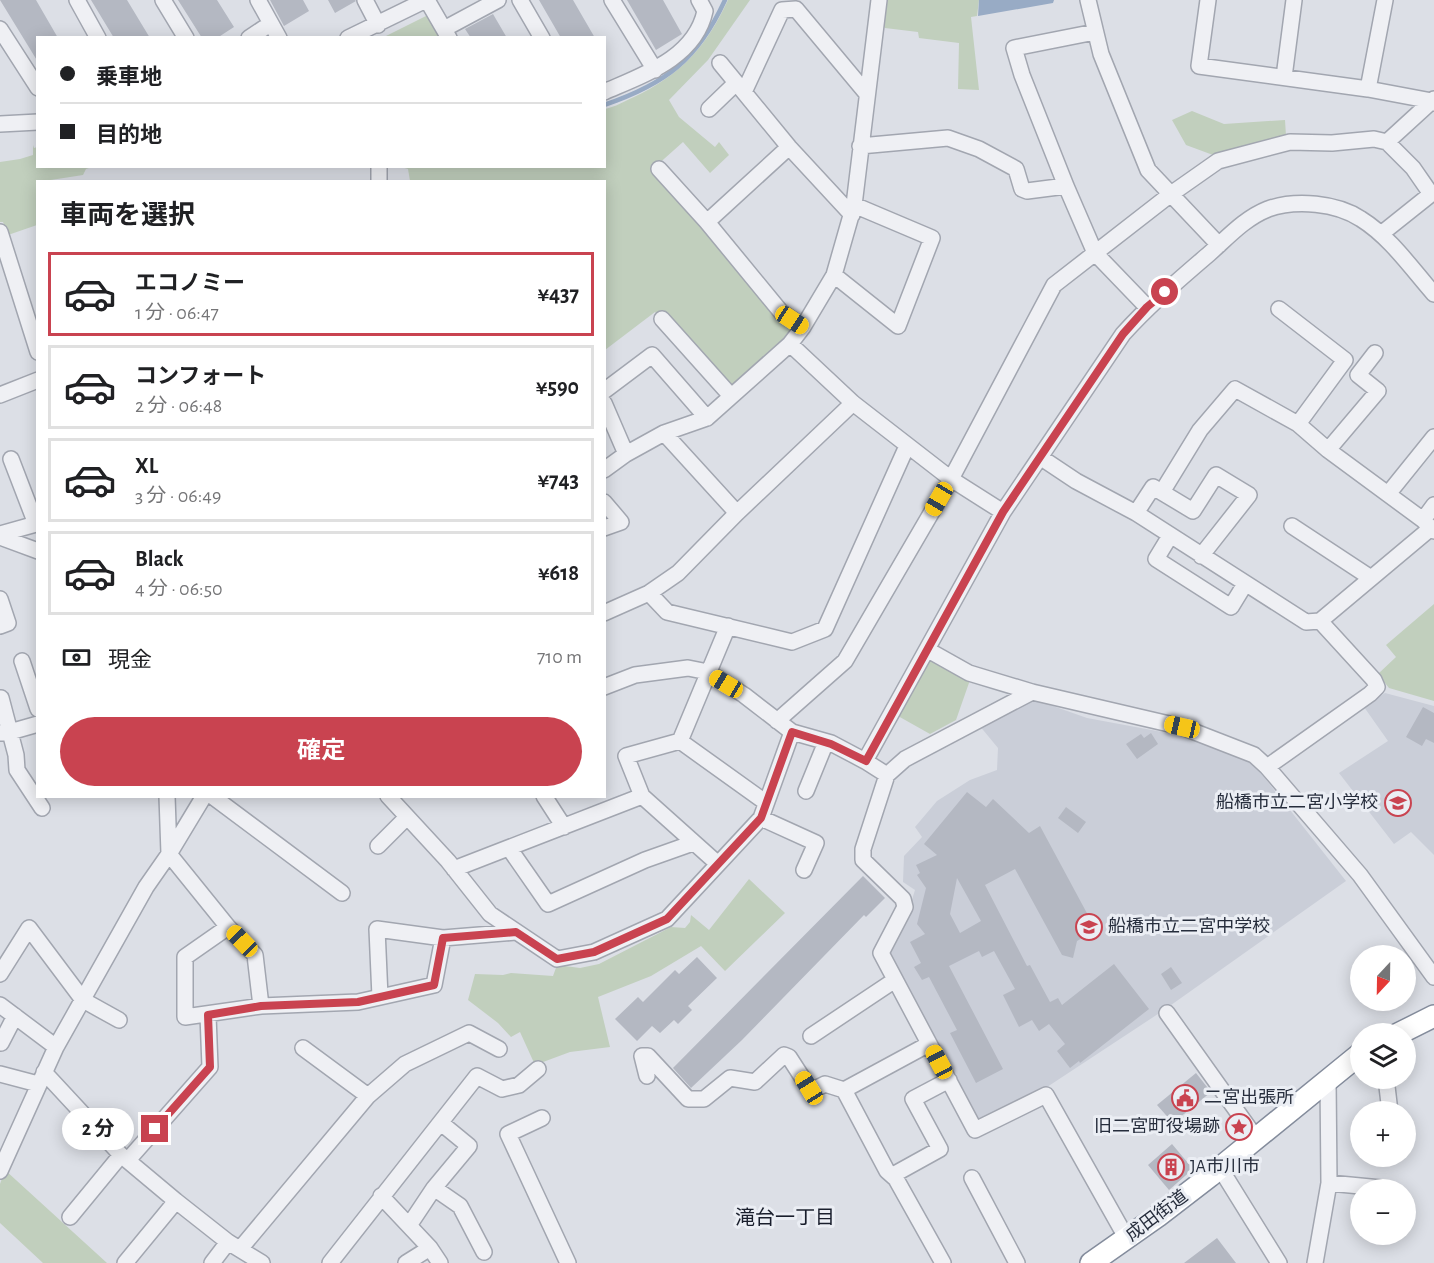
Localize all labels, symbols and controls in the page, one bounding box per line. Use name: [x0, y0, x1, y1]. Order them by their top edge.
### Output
text: 乗車地: [96, 66, 162, 88]
text: 目的地: [96, 124, 162, 146]
text: 車両を選択: [60, 202, 195, 229]
icon: car: [63, 267, 117, 321]
text: エコノミー: [135, 272, 245, 294]
route start: [1151, 278, 1178, 305]
text: ¥437: [537, 283, 579, 305]
text: 1 分 · 06:47: [135, 303, 219, 323]
car: [772, 303, 812, 337]
icon: car: [63, 360, 117, 414]
text: コンフォート: [135, 365, 266, 387]
text: ¥590: [536, 376, 579, 398]
text: 2 分 · 06:48: [135, 396, 222, 416]
icon: car: [63, 453, 117, 507]
text: XL: [135, 455, 158, 477]
text: ¥743: [537, 469, 579, 491]
car: [922, 479, 956, 519]
text: 3 分 · 06:49: [135, 486, 221, 506]
icon: car: [63, 546, 117, 600]
text: Black: [135, 548, 183, 570]
text: ¥618: [538, 562, 579, 584]
text: 4 分 · 06:50: [135, 579, 223, 599]
icon: cash: [60, 641, 93, 674]
text: 710 m: [537, 647, 582, 667]
text: 現金: [108, 649, 152, 671]
car: [706, 667, 746, 701]
car: [1162, 714, 1202, 740]
button: 確定: [60, 717, 582, 786]
school or university icon: 船橋市立二宮小学校: [1383, 788, 1413, 818]
place label: 船橋市立二宮小学校: [1216, 792, 1378, 812]
school or university icon: 船橋市立二宮中学校: [1074, 912, 1104, 942]
place label: 船橋市立二宮中学校: [1108, 916, 1270, 936]
car: [223, 922, 261, 960]
north arrow: [1350, 945, 1416, 1011]
map controls: [1350, 945, 1416, 1245]
button: layers: [1350, 1023, 1416, 1089]
car: [923, 1042, 955, 1082]
car: [792, 1068, 826, 1108]
public building icon: 二宮出張所: [1170, 1083, 1200, 1113]
place label: 二宮出張所: [1204, 1088, 1294, 1107]
button: +: [1350, 1101, 1416, 1167]
callout: 2 分: [62, 1108, 134, 1150]
place icon: 旧二宮町役場跡: [1224, 1112, 1254, 1142]
route end: [141, 1115, 168, 1142]
place label: 旧二宮町役場跡: [1094, 1117, 1220, 1136]
text: 2 分: [82, 1119, 114, 1139]
building icon: JA市川市: [1156, 1152, 1186, 1182]
place label: JA市川市: [1190, 1157, 1260, 1176]
button: −: [1350, 1179, 1416, 1245]
street label: 成田街道: [1122, 1186, 1191, 1245]
district label: 滝台一丁目: [735, 1207, 835, 1228]

